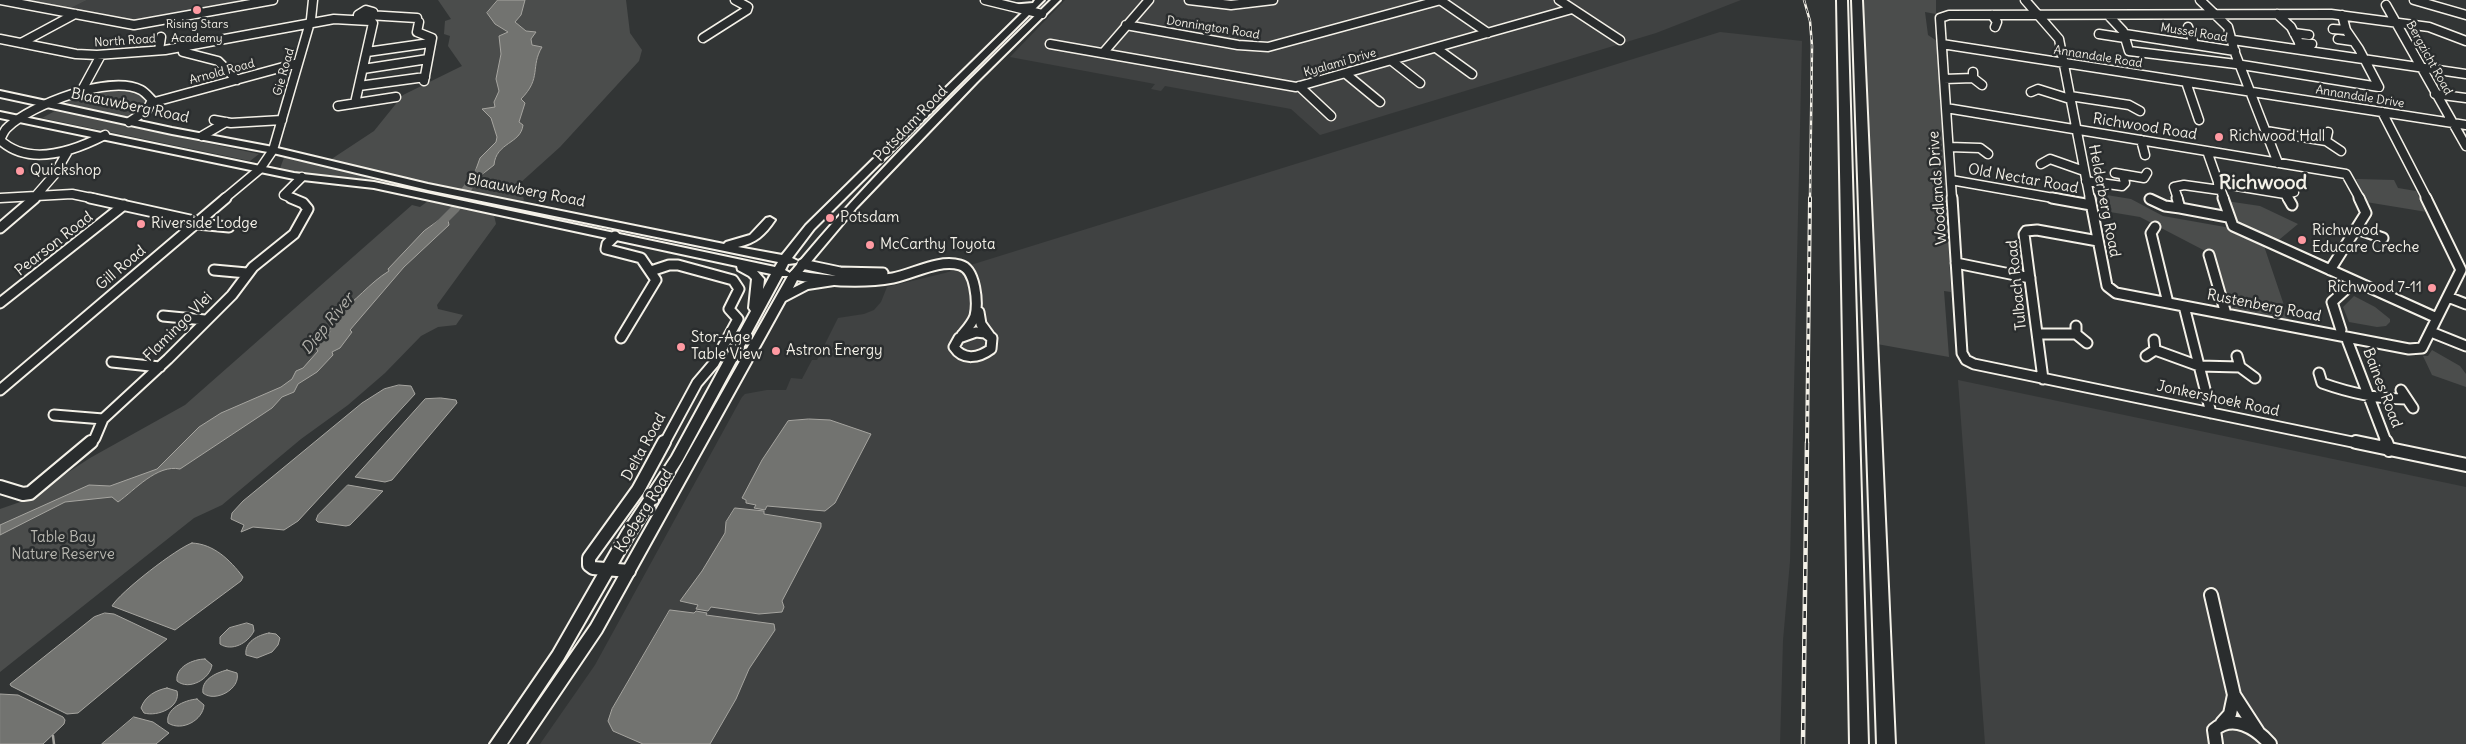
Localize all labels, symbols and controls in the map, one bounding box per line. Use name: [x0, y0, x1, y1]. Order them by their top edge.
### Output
marker: Rising Stars Academy: [191, 4, 203, 16]
street label: Donnington Road: [1165, 14, 1261, 42]
place label: Rising Stars Academy: [166, 18, 228, 46]
street label: Bergzicht Road: [2403, 19, 2455, 97]
street label: Mussel Road: [2159, 21, 2229, 45]
street label: North Road: [94, 32, 156, 50]
street label: Annandale Road: [2053, 43, 2143, 71]
street label: Kyalami Drive: [1302, 46, 1378, 80]
street label: Gie Road: [270, 47, 298, 97]
street label: Arnold Road: [188, 56, 256, 88]
street label: Potsdam Road: [870, 82, 952, 166]
street label: Annandale Drive: [2315, 83, 2405, 111]
street label: Blaauwberg Road: [69, 85, 191, 127]
street label: Richwood Road: [2092, 110, 2198, 144]
place label: Richwood Hall: [2229, 128, 2325, 146]
street label: Woodlands Drive: [1925, 130, 1951, 246]
marker: Richwood Hall: [2213, 131, 2225, 143]
street label: Helderberg Road: [2084, 143, 2124, 259]
street label: Old Nectar Road: [1966, 160, 2080, 198]
place label: Quickshop: [30, 162, 101, 180]
marker: Quickshop: [14, 165, 26, 177]
street label: Blaauwberg Road: [465, 171, 587, 211]
district label: Richwood: [2219, 171, 2307, 195]
street label: Pearson Road: [11, 208, 97, 280]
place label: Potsdam: [840, 209, 899, 227]
marker: Potsdam: [824, 212, 836, 224]
place label: Riverside Lodge: [151, 215, 258, 233]
marker: Riverside Lodge: [135, 218, 147, 230]
place label: Richwood Educare Creche: [2312, 222, 2419, 257]
marker: Richwood Educare Creche: [2296, 234, 2308, 246]
place label: McCarthy Toyota: [880, 236, 995, 254]
marker: McCarthy Toyota: [864, 239, 876, 251]
street label: Tulbach Road: [2003, 239, 2031, 331]
street label: Gill Road: [92, 242, 150, 294]
place label: Richwood 7-11: [2327, 279, 2422, 297]
marker: Richwood 7-11: [2426, 282, 2438, 294]
street label: Rustenberg Road: [2205, 286, 2323, 326]
street label: Flamingo Vlei: [140, 289, 216, 365]
water label: Diep River: [298, 290, 358, 358]
place label: Stor-Age Table View: [691, 329, 762, 364]
marker: Stor-Age Table View: [675, 341, 687, 353]
place label: Astron Energy: [786, 342, 883, 360]
marker: Astron Energy: [770, 345, 782, 357]
street label: Baines Road: [2359, 346, 2405, 430]
street label: Jonkershoek Road: [2155, 377, 2281, 421]
street label: Delta Road: [618, 410, 670, 484]
street label: Koeberg Road: [611, 466, 677, 556]
park label: Table Bay Nature Reserve: [11, 529, 115, 564]

